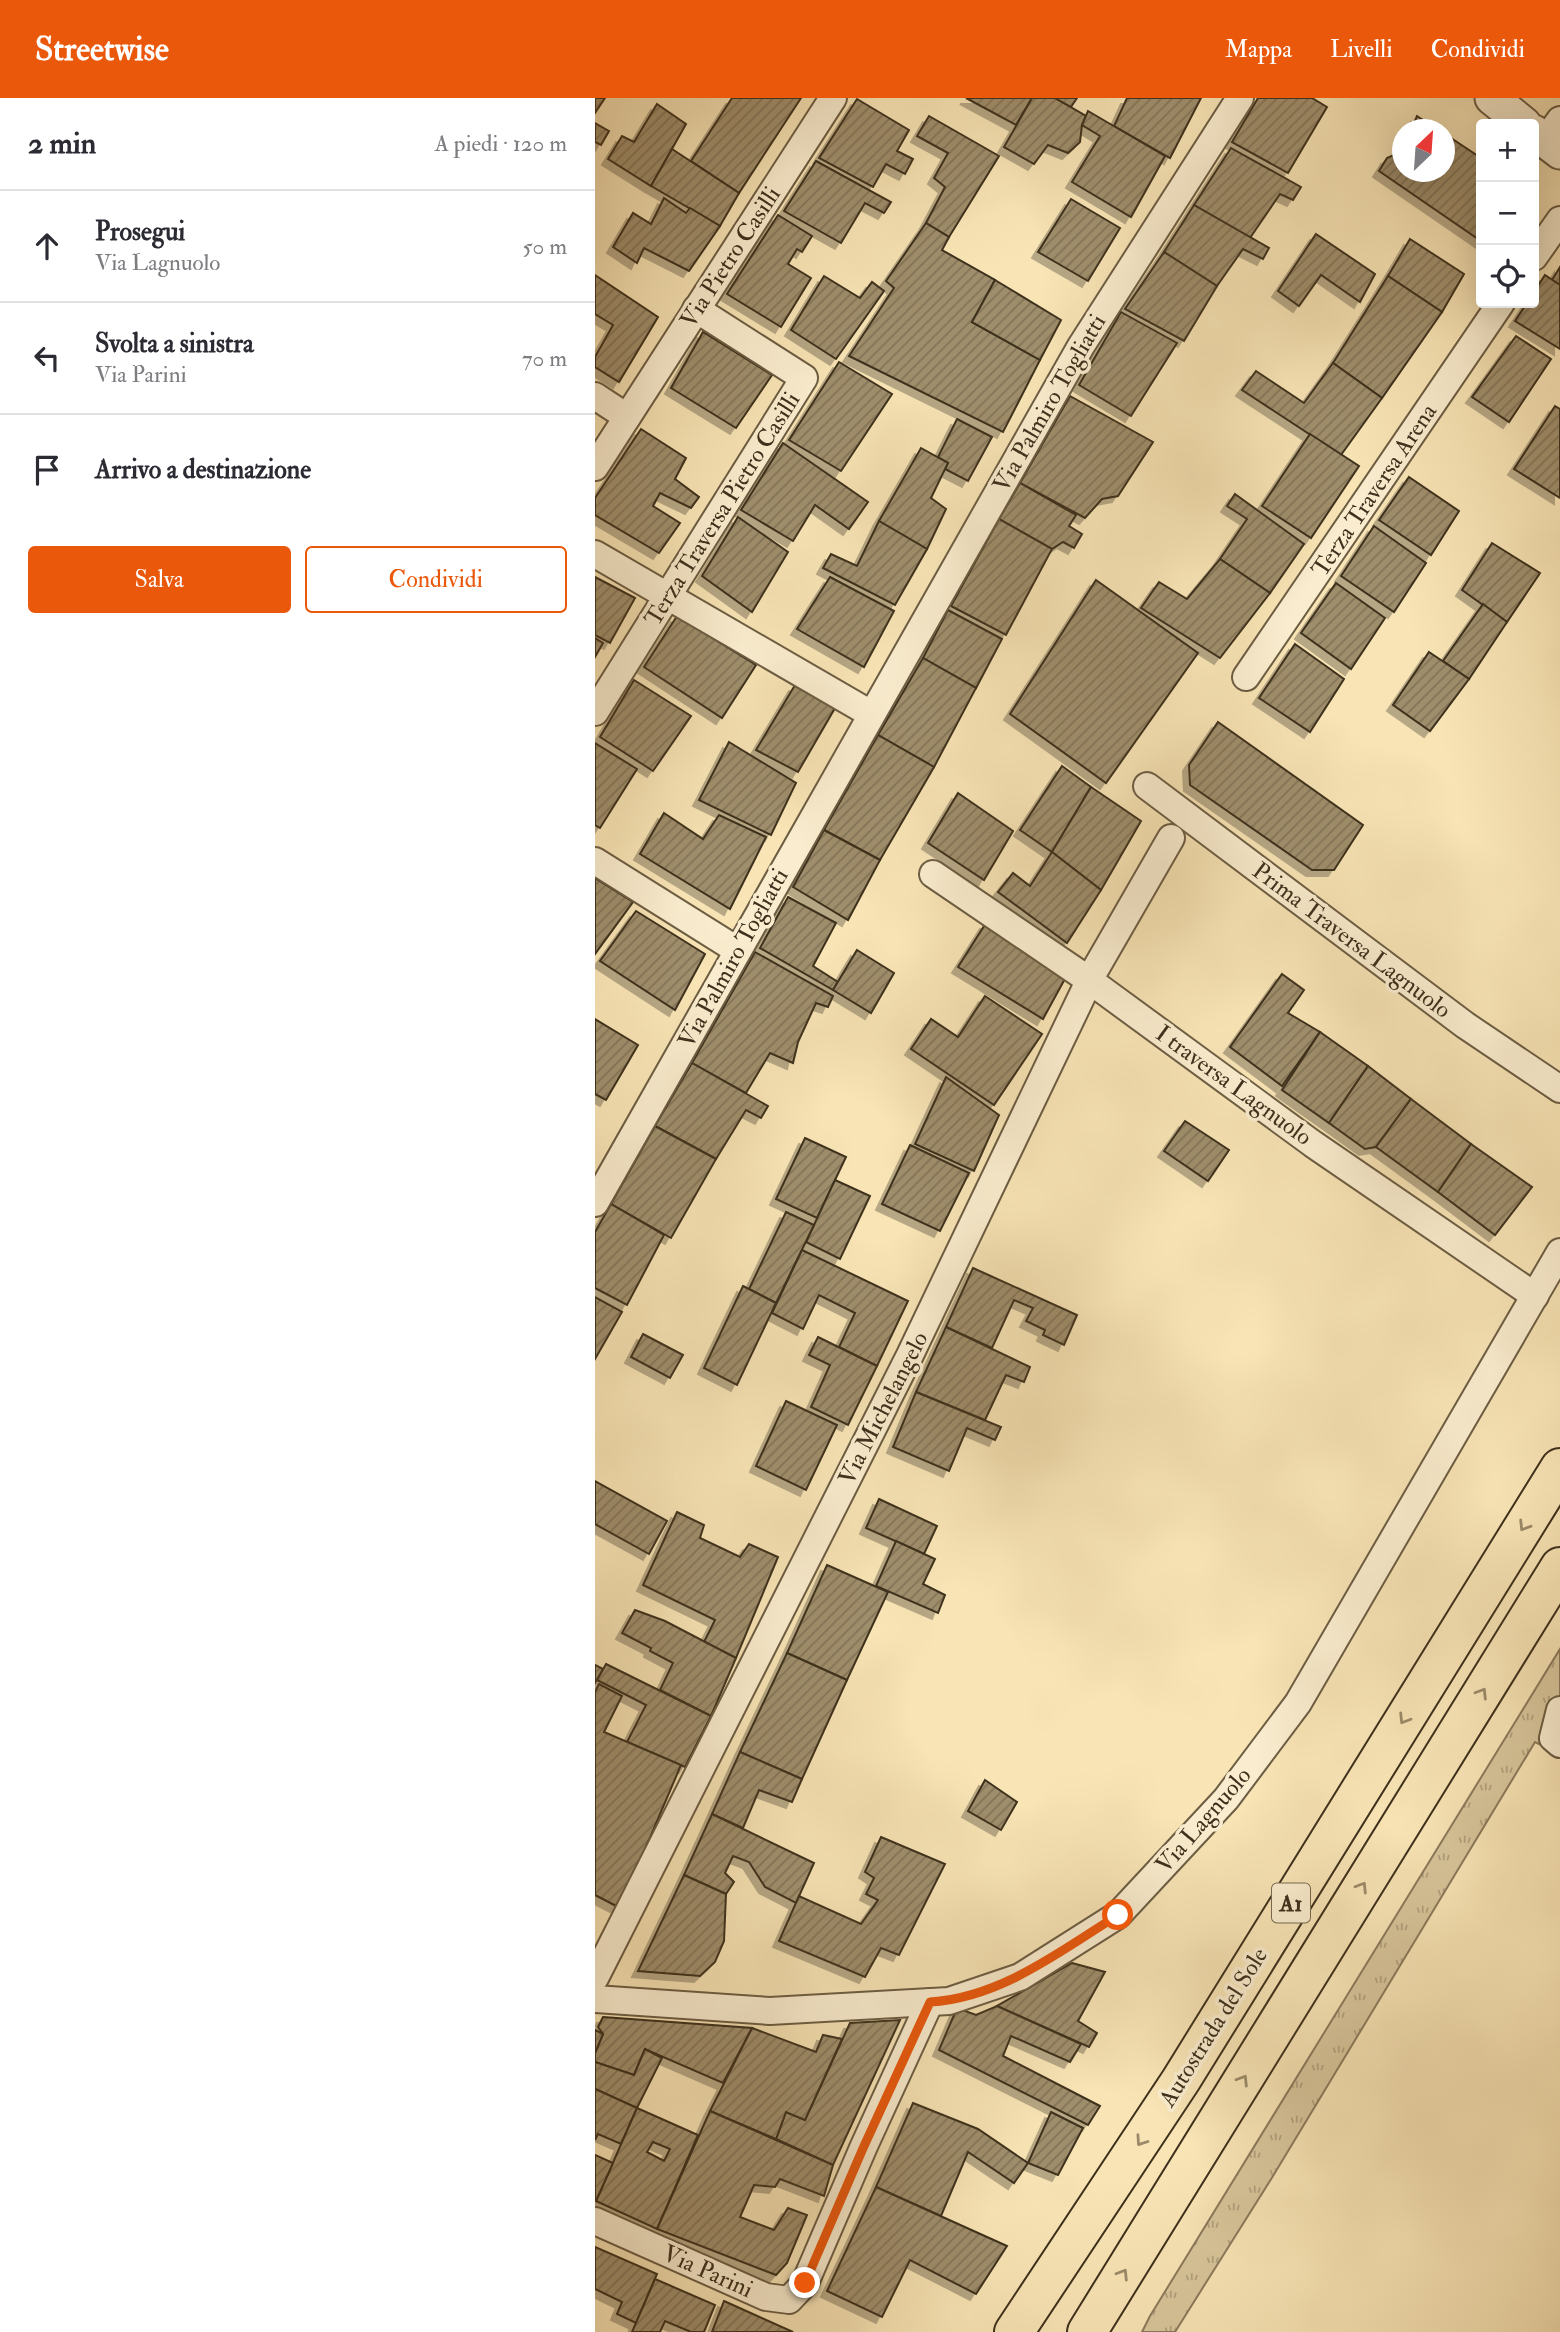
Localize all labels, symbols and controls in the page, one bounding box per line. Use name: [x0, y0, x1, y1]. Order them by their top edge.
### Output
text: Streetwise: [35, 29, 169, 70]
text: Mappa: [1225, 34, 1292, 65]
text: Livelli: [1330, 34, 1393, 65]
text: Condividi: [1431, 34, 1525, 65]
north arrow: [1392, 119, 1455, 182]
map controls: [1476, 119, 1539, 308]
button: +: [1476, 119, 1539, 182]
text: 2 min: [28, 125, 96, 162]
text: A piedi · 120 m: [434, 129, 567, 158]
street label: Via Pietro Casilli: [673, 181, 788, 334]
button: −: [1476, 182, 1539, 245]
text: Prosegui: [95, 216, 185, 248]
icon: ahead: [28, 227, 66, 265]
text: 50 m: [523, 232, 567, 261]
button: locate: [1476, 245, 1539, 308]
text: Via Lagnuolo: [95, 248, 220, 277]
street label: Via Palmiro Togliatti: [986, 309, 1113, 498]
text: Svolta a sinistra: [95, 328, 254, 360]
icon: left: [28, 339, 66, 377]
text: 70 m: [522, 344, 567, 373]
text: Via Parini: [95, 360, 187, 389]
street label: Terza Traversa Pietro Casilli: [638, 386, 807, 632]
street label: Terza Traversa Arena: [1305, 397, 1445, 583]
icon: arrive: [28, 451, 66, 489]
text: Arrivo a destinazione: [95, 454, 311, 486]
button: Salva: [28, 546, 291, 613]
button: Condividi: [305, 546, 567, 613]
street label: Prima Traversa Lagnuolo: [1246, 855, 1457, 1025]
street label: Via Palmiro Togliatti: [671, 863, 796, 1053]
street label: I traversa Lagnuolo: [1149, 1018, 1318, 1153]
street label: Via Michelangelo: [832, 1326, 935, 1490]
one-way arrow: [1520, 1518, 1533, 1531]
one-way arrow: [1473, 1688, 1486, 1701]
one-way arrow: [1400, 1712, 1413, 1725]
street label: Via Lagnuolo: [1149, 1761, 1258, 1880]
one-way arrow: [1354, 1881, 1367, 1894]
road number: A1: [1272, 1884, 1310, 1922]
route start: [1102, 1899, 1133, 1930]
street label: Autostrada del Sole: [1151, 1942, 1275, 2114]
one-way arrow: [1234, 2075, 1247, 2088]
one-way arrow: [1137, 2133, 1149, 2146]
street label: Via Parini: [658, 2238, 758, 2305]
route end: [789, 2267, 820, 2298]
one-way arrow: [1115, 2269, 1128, 2282]

